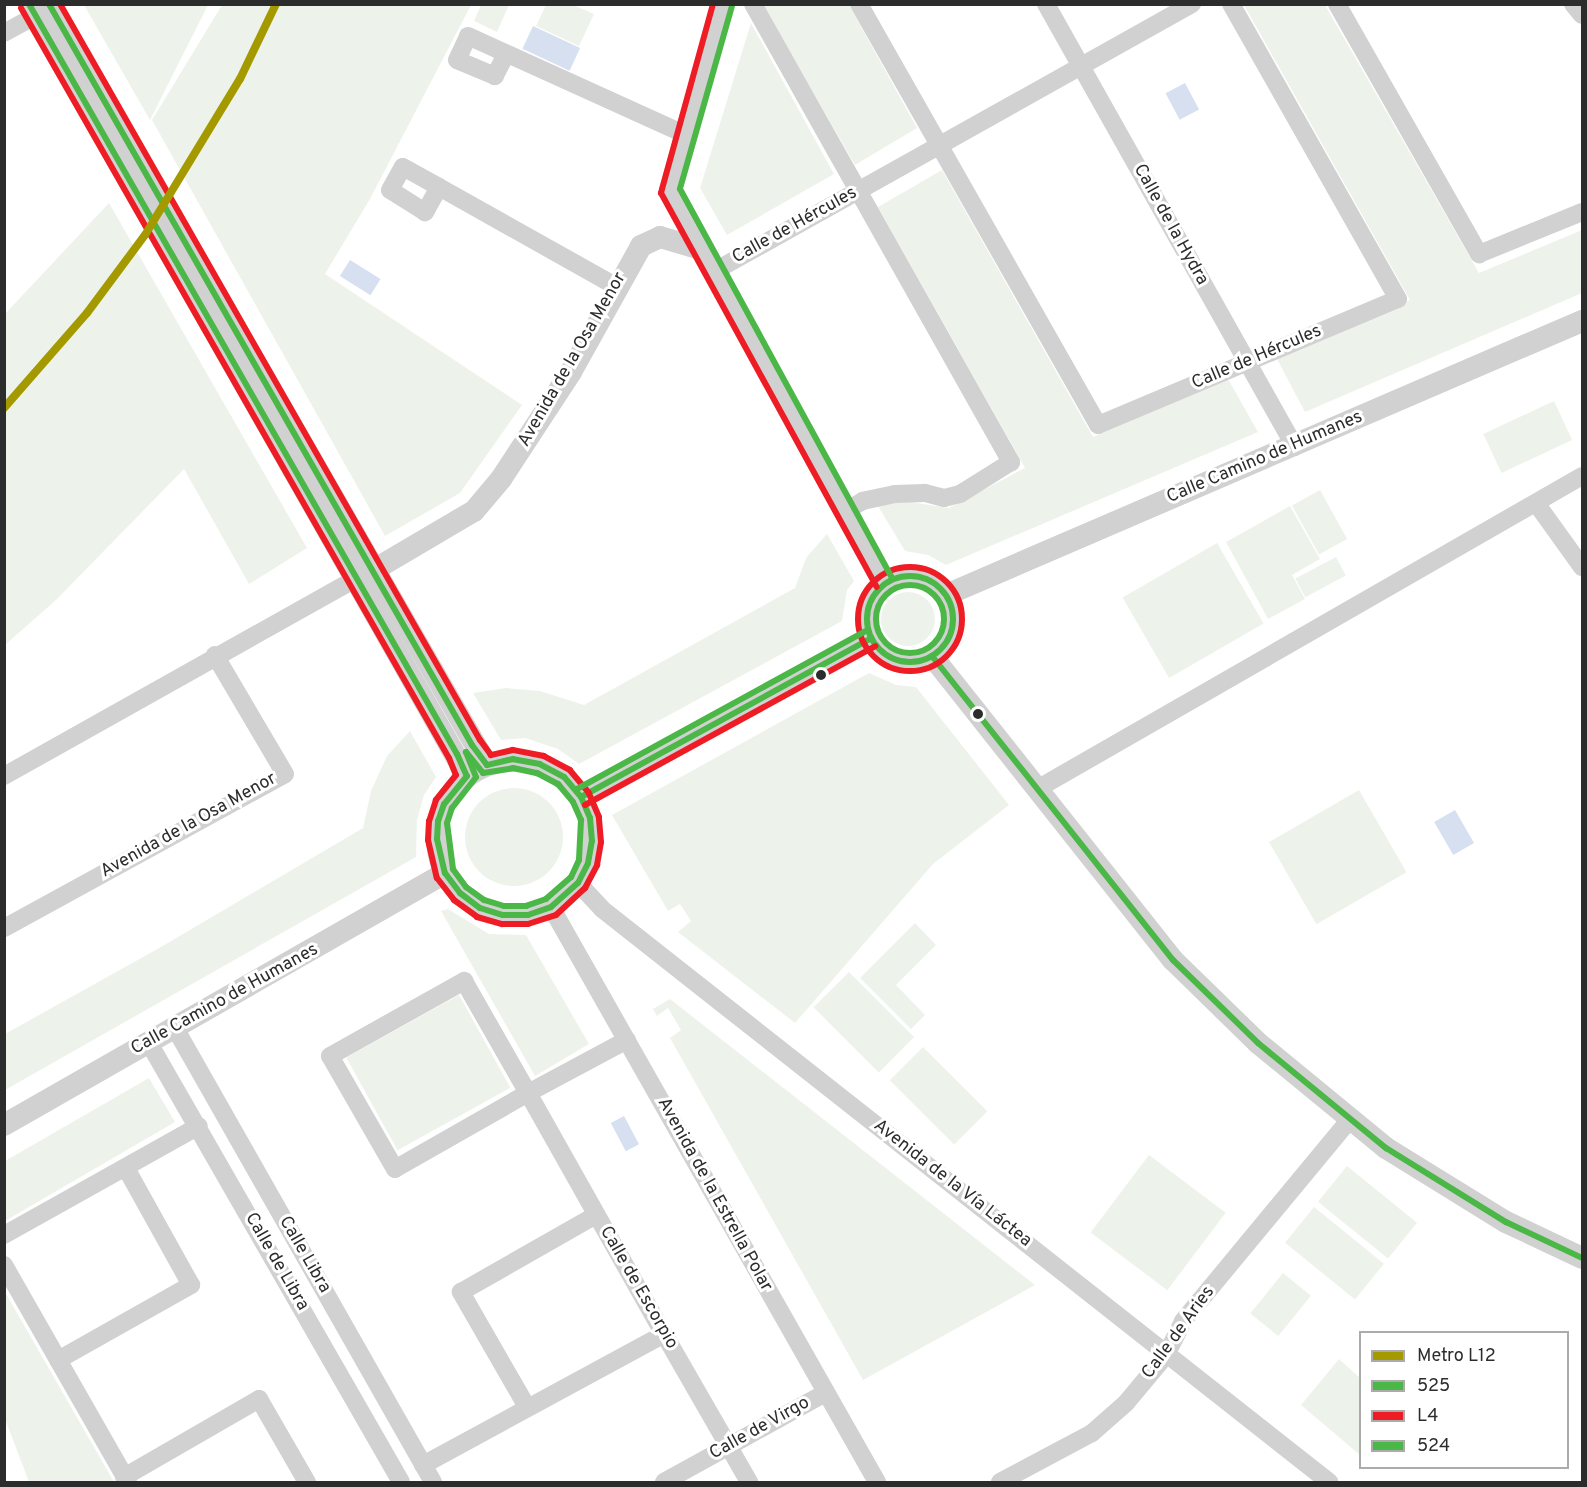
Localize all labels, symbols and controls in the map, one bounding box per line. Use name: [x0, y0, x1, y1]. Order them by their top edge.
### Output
street label: Calle de la Hydra: [1128, 161, 1212, 289]
street label: Calle de Hércules: [729, 183, 861, 269]
street label: Avenida de la Osa Menor: [514, 269, 632, 451]
street label: Calle de Hércules: [1189, 321, 1325, 395]
street label: Calle Camino de Humanes: [1164, 407, 1366, 509]
unlabelled marker: [815, 669, 827, 681]
unlabelled marker: [972, 708, 984, 720]
street label: Avenida de la Osa Menor: [97, 769, 281, 883]
street label: Calle Camino de Humanes: [128, 940, 322, 1060]
street label: Avenida de la Estrella Polar: [652, 1094, 776, 1296]
street label: Avenida de la Vía Láctea: [868, 1115, 1036, 1253]
street label: Calle de Libra: [239, 1209, 313, 1315]
street label: Calle Libra: [273, 1213, 335, 1297]
street label: Calle de Escorpio: [594, 1223, 682, 1353]
street label: Calle de Aries: [1138, 1282, 1220, 1384]
legend: [1359, 1331, 1569, 1469]
text: Metro L12: [1417, 1345, 1496, 1368]
text: 525: [1417, 1375, 1450, 1398]
street label: Calle de Virgo: [706, 1393, 814, 1465]
text: L4: [1417, 1405, 1438, 1428]
text: 524: [1417, 1435, 1450, 1458]

